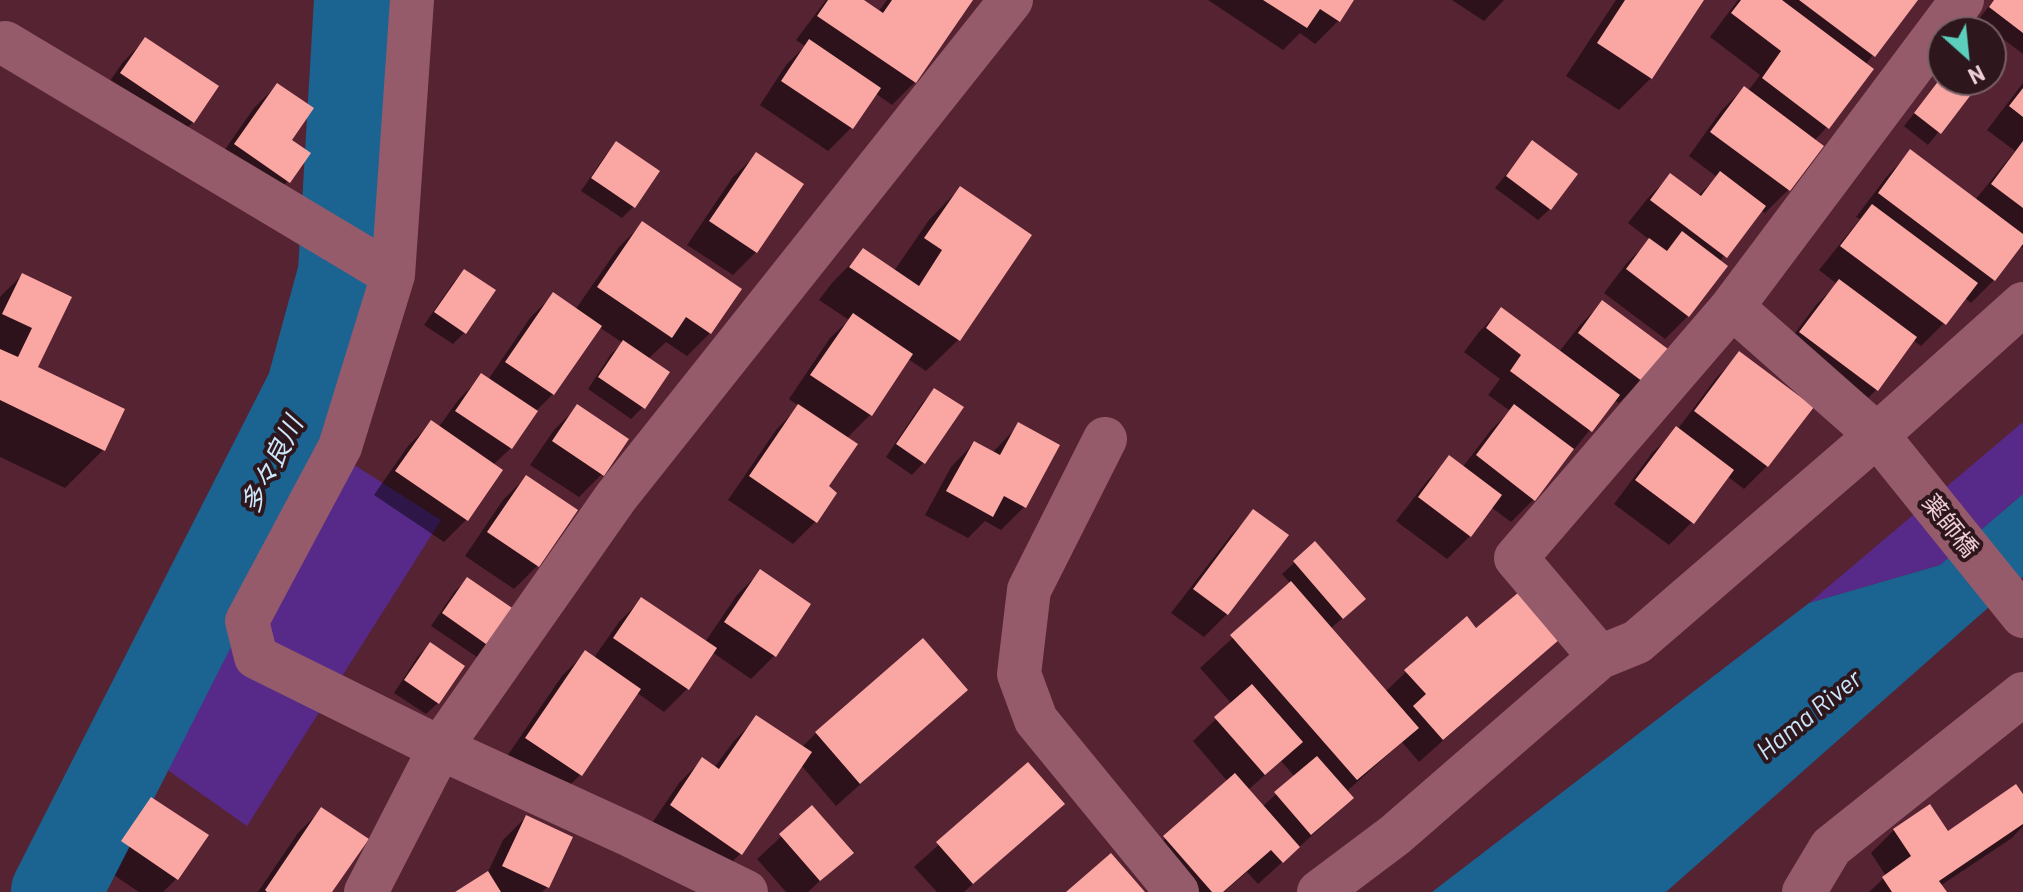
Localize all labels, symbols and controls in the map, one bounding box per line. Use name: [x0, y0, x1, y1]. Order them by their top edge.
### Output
north arrow: [1927, 16, 2007, 96]
text: N: [1965, 61, 1989, 91]
water label: 多々良川: [234, 412, 310, 518]
street label: 薬師橋: [1916, 489, 1984, 563]
water label: Hama River: [1750, 663, 1868, 767]

